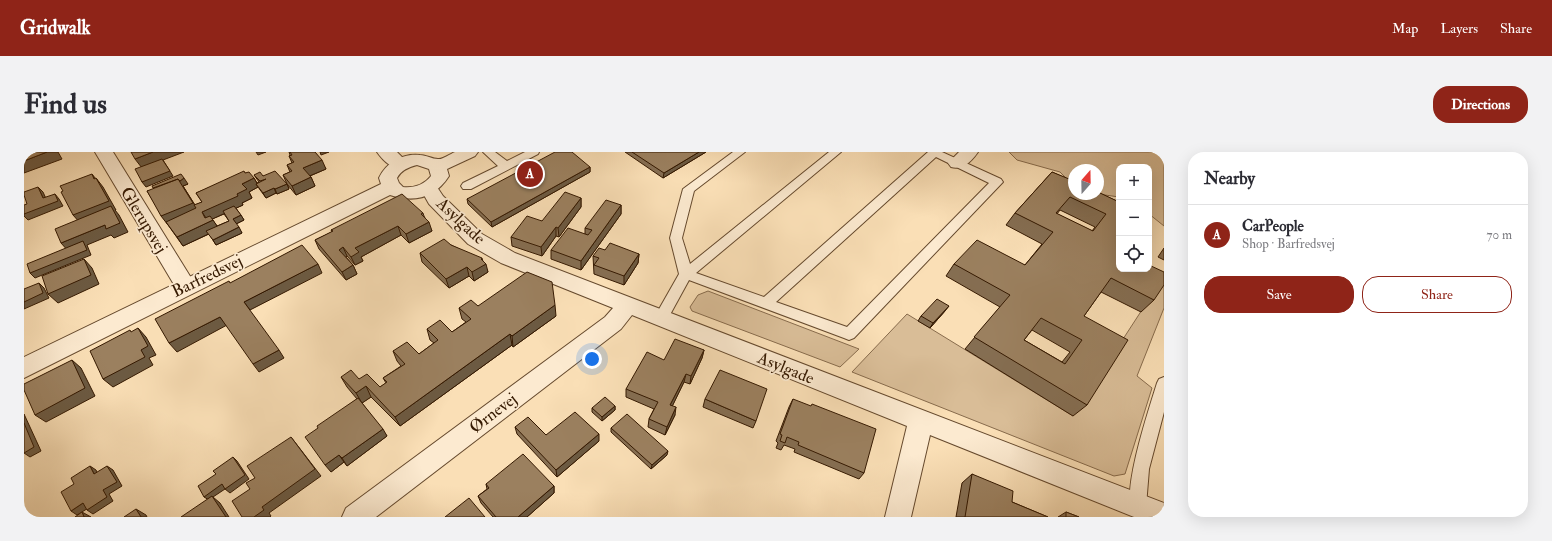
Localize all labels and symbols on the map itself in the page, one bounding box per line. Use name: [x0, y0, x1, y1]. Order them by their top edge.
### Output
pin: A: [517, 159, 543, 189]
north arrow: [1068, 164, 1104, 200]
street label: Glerupsvej: [115, 183, 172, 257]
street label: Asylgade: [431, 192, 490, 250]
street label: Barfredsvej: [168, 250, 246, 302]
street label: Asylgade: [753, 347, 817, 390]
your location: [582, 349, 602, 369]
street label: Ørnevej: [465, 388, 521, 438]

